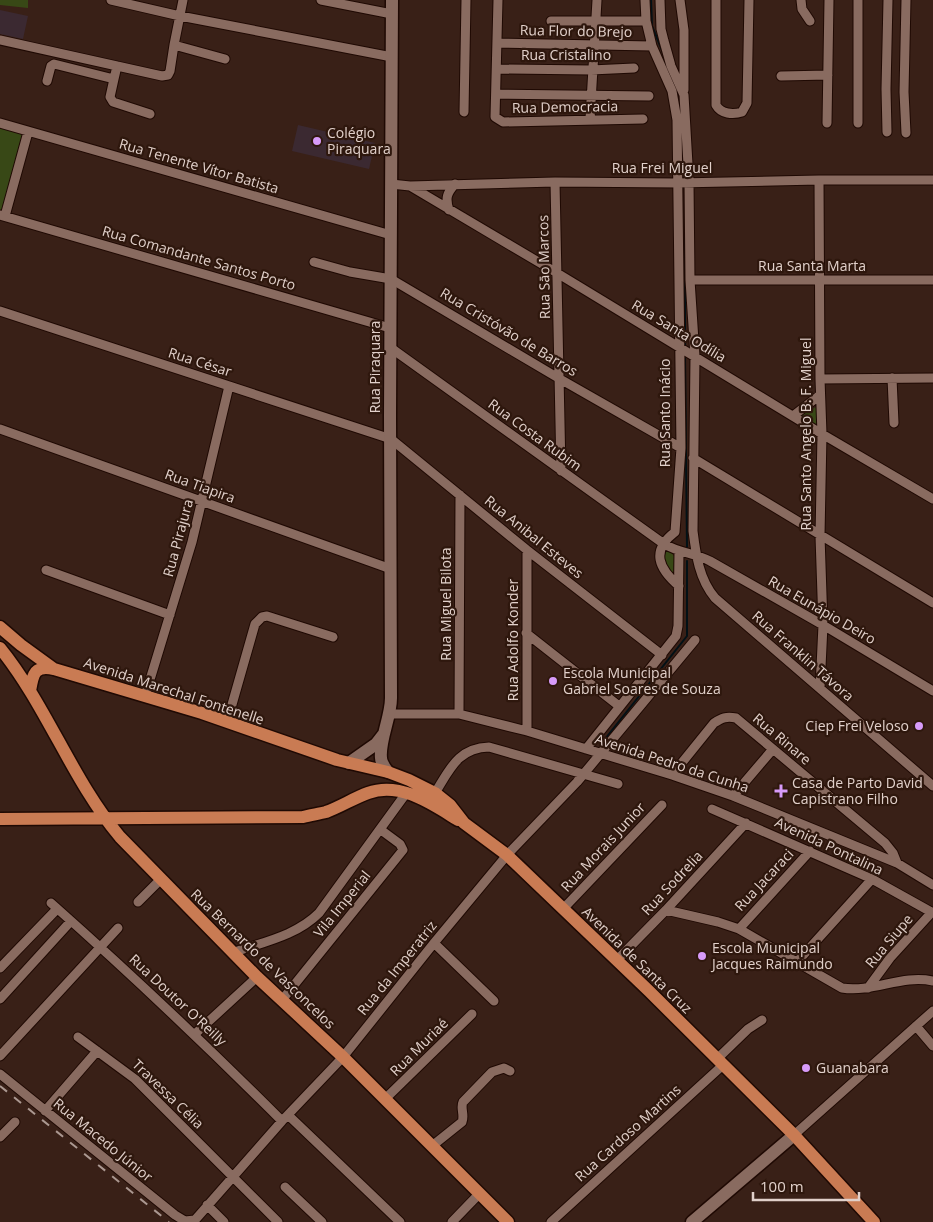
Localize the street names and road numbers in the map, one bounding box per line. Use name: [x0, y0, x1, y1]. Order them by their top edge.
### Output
street label: Rua Flor do Brejo: [520, 20, 632, 41]
street label: Rua Cristalino: [521, 45, 611, 64]
street label: Rua Democracia: [512, 96, 618, 117]
street label: Rua Tenente Vítor Batista: [117, 134, 281, 197]
street label: Rua Frei Miguel: [612, 158, 712, 177]
street label: Rua Sāo Marcos: [533, 215, 554, 319]
street label: Rua Comandante Santos Porto: [100, 221, 298, 294]
street label: Rua Santa Marta: [758, 256, 866, 275]
street label: Rua Cristóvão de Barros: [437, 283, 582, 380]
street label: Rua Santa Odília: [629, 295, 730, 366]
street label: Rua Piraquara: [365, 321, 384, 413]
street label: Rua Santo Angelo B. F. Miguel: [796, 338, 815, 530]
street label: Rua César: [166, 342, 234, 381]
street label: Rua Santo Inácio: [655, 359, 674, 467]
street label: Rua Costa Rubim: [485, 394, 586, 475]
street label: Rua Tiapira: [162, 464, 238, 507]
street label: Rua Anibal Esteves: [481, 491, 588, 583]
street label: Rua Pirajura: [158, 497, 197, 579]
street label: Rua Miguel Bilota: [436, 547, 455, 661]
street label: Rua Eunápio Deiro: [765, 571, 879, 648]
street label: Rua Adolfo Konder: [503, 578, 522, 701]
street label: Rua Franklin Távora: [748, 606, 858, 705]
street label: Avenida Marechal Fontenelle: [82, 652, 267, 729]
street label: Rua Rinare: [749, 709, 816, 769]
street label: Avenida Pedro da Cunha: [593, 729, 752, 796]
street label: Rua Morais Junior: [556, 798, 649, 895]
street label: Avenida Pontalina: [772, 812, 886, 879]
street label: Rua Jacaraci: [730, 845, 797, 915]
street label: Rua Sodrelia: [637, 846, 706, 919]
street label: Vila Imperial: [309, 866, 374, 941]
street label: Rua Bernardo de Vasconcelos: [187, 885, 340, 1033]
street label: Avenida de Santa Cruz: [578, 902, 697, 1017]
street label: Rua Siupe: [860, 910, 917, 972]
street label: Rua da Imperatriz: [353, 916, 441, 1019]
street label: Rua Doutor O'Reilly: [126, 949, 232, 1050]
street label: Rua Muriaé: [386, 1013, 452, 1080]
street label: Travessa Célia: [129, 1055, 208, 1133]
street label: Rua Cardoso Martins: [571, 1080, 685, 1185]
street label: Rua Macedo Júnior: [50, 1094, 157, 1186]

